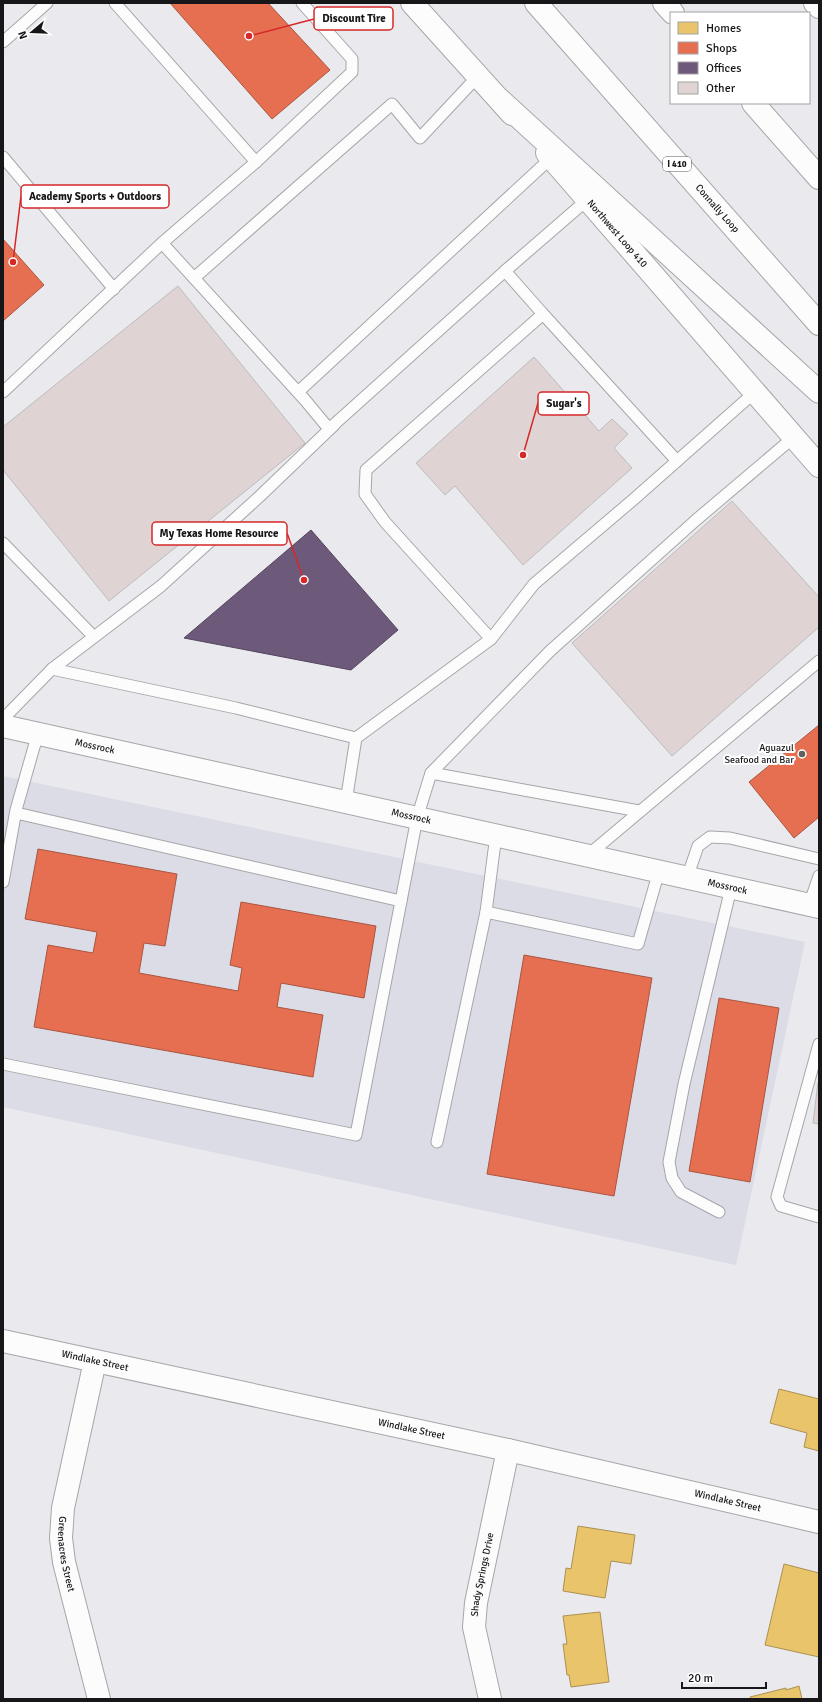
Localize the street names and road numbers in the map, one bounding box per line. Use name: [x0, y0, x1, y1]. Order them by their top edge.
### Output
road number: I 410: [663, 157, 691, 171]
street label: Connally Loop: [693, 182, 742, 235]
street label: Northwest Loop 410: [584, 197, 650, 270]
street label: Mossrock: [74, 736, 116, 757]
street label: Mossrock: [390, 806, 432, 827]
street label: Mossrock: [706, 876, 748, 897]
street label: Windlake Street: [60, 1348, 130, 1374]
street label: Windlake Street: [377, 1416, 447, 1442]
street label: Windlake Street: [693, 1487, 763, 1514]
street label: Greenacres Street: [55, 1516, 77, 1594]
street label: Shady Springs Drive: [469, 1531, 497, 1617]

